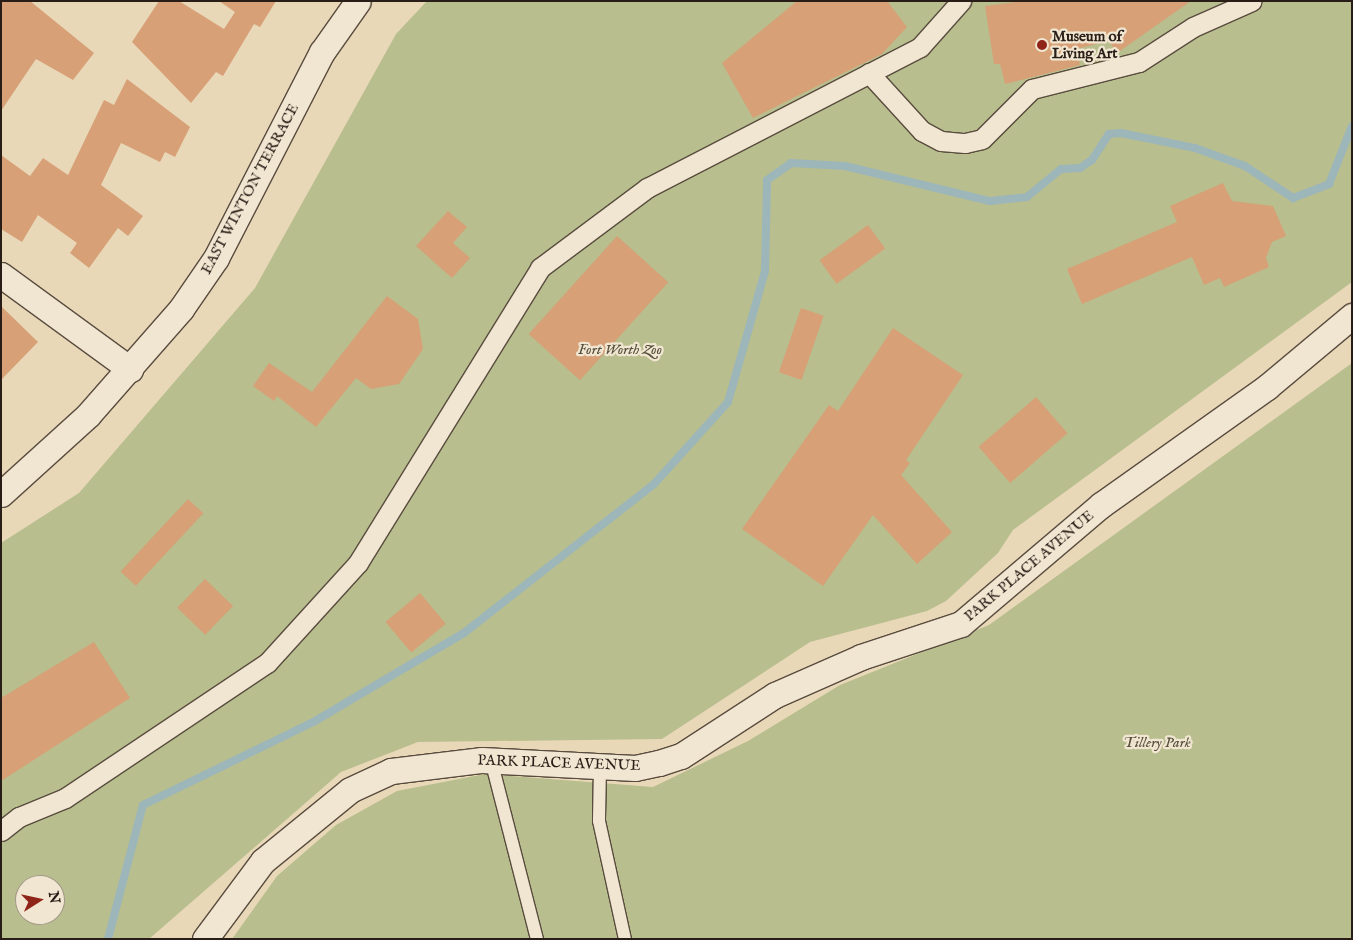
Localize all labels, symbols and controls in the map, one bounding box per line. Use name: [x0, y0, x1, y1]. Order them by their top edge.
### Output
place label: Museum of Living Art: [1052, 27, 1122, 62]
marker: Museum of Living Art: [1036, 39, 1048, 51]
street label: EAST WINTON TERRACE: [197, 101, 303, 277]
park label: Fort Worth Zoo: [578, 341, 662, 359]
street label: PARK PLACE AVENUE: [961, 507, 1097, 625]
park label: Tillery Park: [1123, 734, 1191, 752]
street label: PARK PLACE AVENUE: [477, 751, 641, 775]
north arrow: [15, 875, 65, 925]
text: N: [44, 890, 64, 905]

